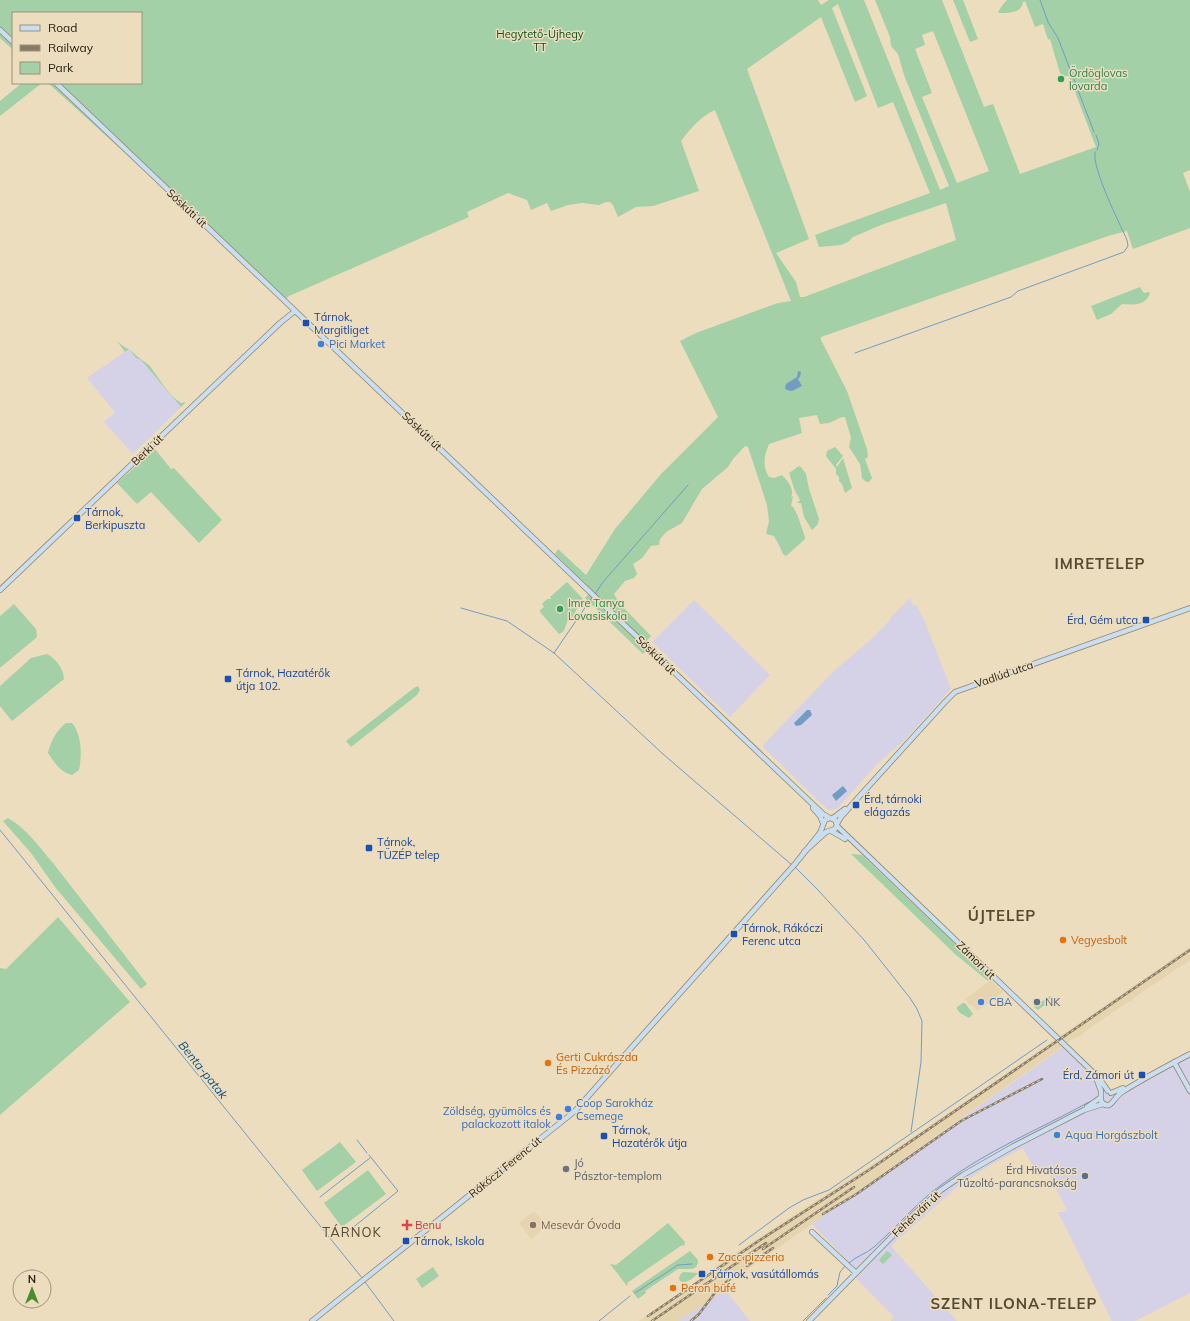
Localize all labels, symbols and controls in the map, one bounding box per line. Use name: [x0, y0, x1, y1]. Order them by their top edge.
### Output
legend: [12, 12, 142, 84]
text: Road: [48, 20, 77, 35]
park label: Hegytető-Újhegy TT: [496, 27, 584, 54]
text: Railway: [48, 40, 94, 55]
text: Park: [48, 60, 74, 75]
place label: Ördöglovas lovarda: [1069, 66, 1128, 93]
marker: Ördöglovas lovarda: [1056, 74, 1066, 84]
street label: Sóskúti út: [164, 186, 210, 230]
place label: Tárnok, Margitliget: [314, 310, 369, 337]
marker: Tárnok, Margitliget: [301, 318, 311, 328]
place label: Pici Market: [329, 337, 385, 351]
marker: Pici Market: [316, 339, 326, 349]
street label: Sóskúti út: [399, 409, 445, 454]
street label: Berki út: [128, 431, 166, 469]
place label: Tárnok, Berkipuszta: [85, 505, 145, 532]
marker: Tárnok, Berkipuszta: [72, 513, 82, 523]
district label: IMRETELEP: [1054, 554, 1146, 573]
place label: Imre Tanya Lovasiskola: [568, 596, 627, 623]
marker: Imre Tanya Lovasiskola: [555, 604, 565, 614]
place label: Érd, Gém utca: [1067, 613, 1138, 627]
marker: Érd, Gém utca: [1141, 615, 1151, 625]
street label: Sóskúti út: [633, 633, 679, 678]
street label: Vadlúd utca: [973, 657, 1035, 691]
place label: Tárnok, Hazatérők útja 102.: [236, 666, 330, 693]
marker: Tárnok, Hazatérők útja 102.: [223, 674, 233, 684]
place label: Érd, tárnoki elágazás: [864, 792, 922, 819]
marker: Érd, tárnoki elágazás: [851, 800, 861, 810]
place label: Tárnok, TÜZÉP telep: [377, 835, 440, 862]
marker: Tárnok, TÜZÉP telep: [364, 843, 374, 853]
district label: ÚJTELEP: [968, 906, 1036, 925]
place label: Tárnok, Rákóczi Ferenc utca: [742, 921, 823, 948]
marker: Tárnok, Rákóczi Ferenc utca: [729, 929, 739, 939]
place label: Vegyesbolt: [1071, 933, 1127, 947]
marker: Vegyesbolt: [1058, 935, 1068, 945]
street label: Zámori út: [954, 938, 999, 982]
place label: CBA: [989, 995, 1012, 1009]
place label: NK: [1045, 995, 1061, 1009]
marker: CBA: [976, 997, 986, 1007]
marker: NK: [1032, 997, 1042, 1007]
water label: Benta-patak: [175, 1038, 232, 1102]
place label: Gerti Cukrászda És Pizzázó: [556, 1050, 638, 1077]
marker: Gerti Cukrászda És Pizzázó: [543, 1058, 553, 1068]
place label: Érd, Zámori út: [1063, 1068, 1134, 1082]
marker: Érd, Zámori út: [1137, 1070, 1147, 1080]
place label: Coop Sarokház Csemege: [576, 1096, 654, 1123]
place label: Zöldség, gyümölcs és palackozott italok: [443, 1104, 551, 1131]
marker: Coop Sarokház Csemege: [563, 1104, 573, 1114]
marker: Zöldség, gyümölcs és palackozott italok: [554, 1112, 564, 1122]
place label: Tárnok, Hazatérők útja: [612, 1123, 687, 1150]
place label: Aqua Horgászbolt: [1065, 1128, 1158, 1142]
marker: Aqua Horgászbolt: [1052, 1130, 1062, 1140]
marker: Tárnok, Hazatérők útja: [599, 1131, 609, 1141]
street label: Rákóczi Ferenc út: [466, 1133, 544, 1201]
place label: Jó Pásztor-templom: [574, 1156, 662, 1183]
place label: Érd Hivatásos Tűzoltó-parancsnokság: [957, 1163, 1077, 1190]
marker: Jó Pásztor-templom: [561, 1164, 571, 1174]
marker: Érd Hivatásos Tűzoltó-parancsnokság: [1080, 1171, 1090, 1181]
street label: Fehérvári út: [889, 1188, 943, 1240]
place label: Benu: [415, 1218, 441, 1232]
place label: Mesevár Óvoda: [541, 1218, 621, 1232]
marker: Benu: [402, 1220, 412, 1230]
marker: Mesevár Óvoda: [528, 1220, 538, 1230]
district label: TÁRNOK: [322, 1224, 382, 1240]
place label: Tárnok, Iskola: [414, 1234, 484, 1248]
marker: Tárnok, Iskola: [401, 1236, 411, 1246]
place label: Zacc pizzeria: [718, 1250, 784, 1264]
marker: Zacc pizzeria: [705, 1252, 715, 1262]
place label: Tárnok, vasútállomás: [710, 1267, 819, 1281]
north arrow: [12, 1269, 52, 1309]
marker: Tárnok, vasútállomás: [697, 1269, 707, 1279]
text: N: [28, 1272, 36, 1286]
place label: Peron büfé: [681, 1281, 736, 1295]
marker: Peron büfé: [668, 1283, 678, 1293]
district label: SZENT ILONA-TELEP: [931, 1294, 1097, 1313]

